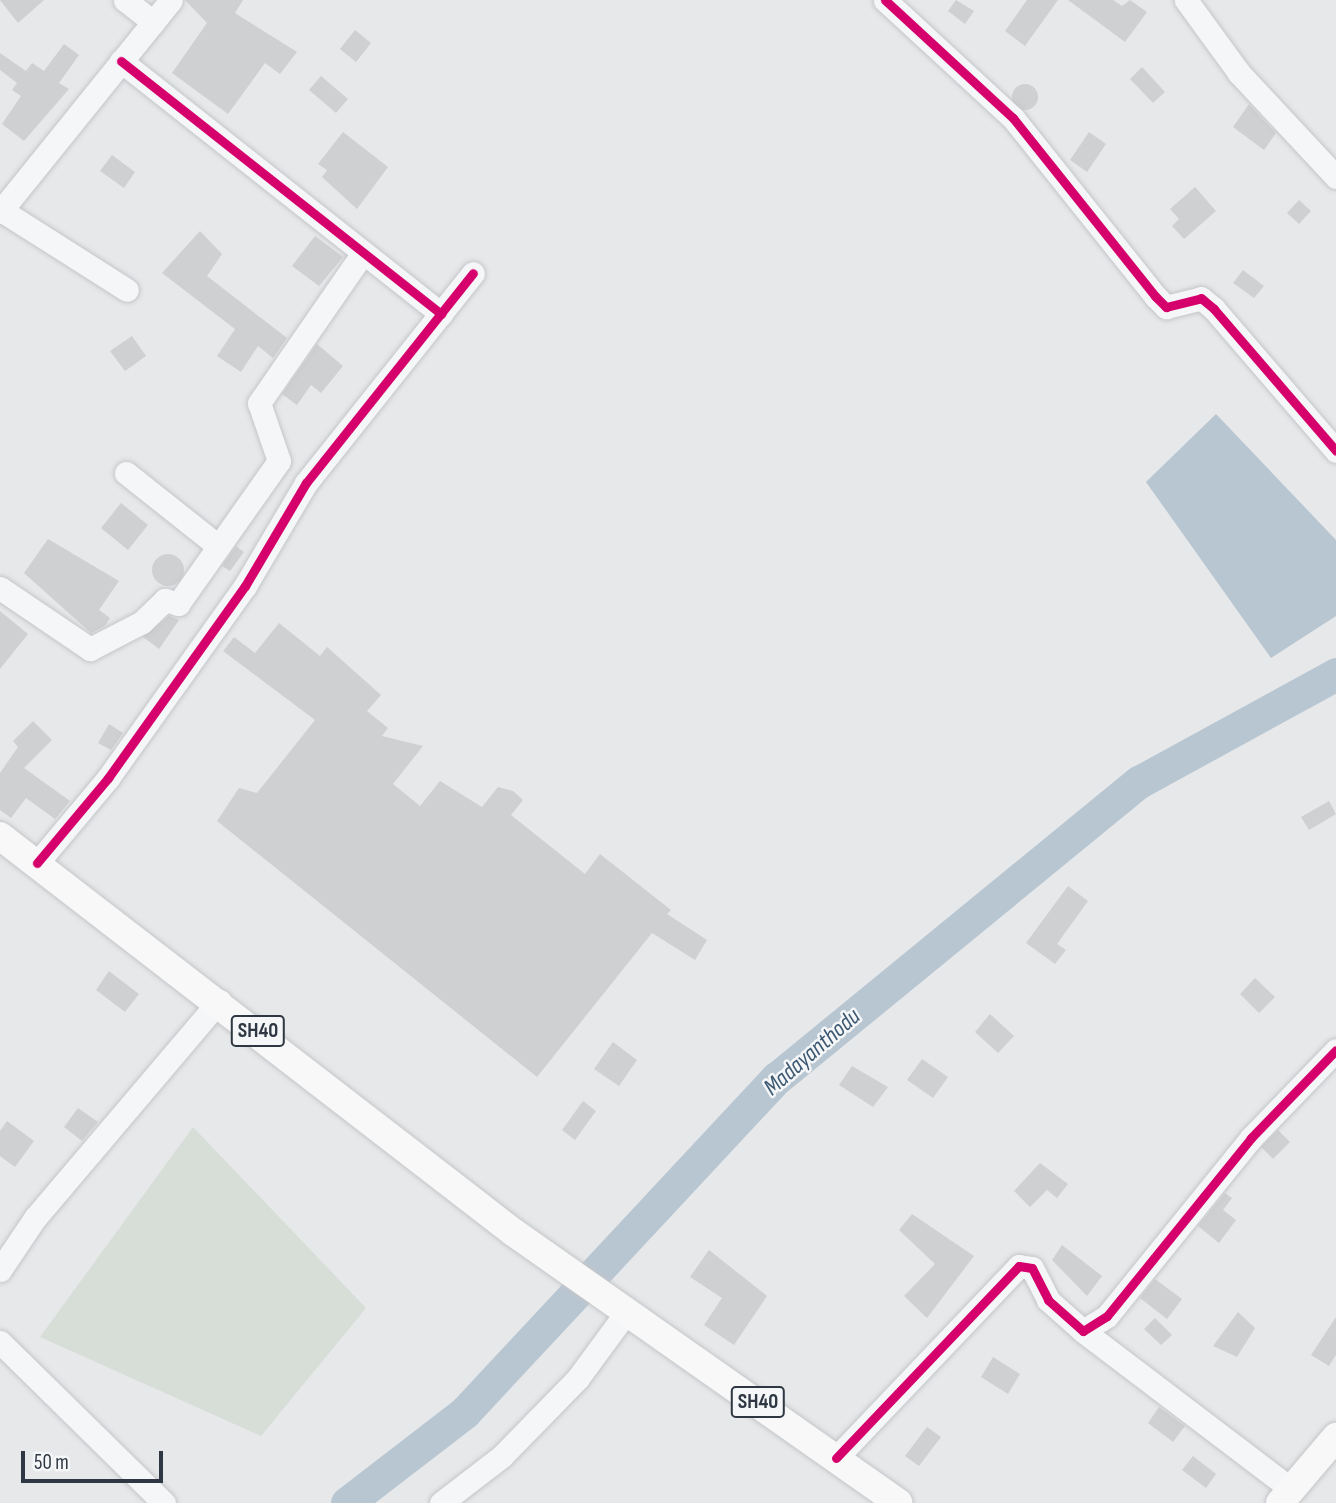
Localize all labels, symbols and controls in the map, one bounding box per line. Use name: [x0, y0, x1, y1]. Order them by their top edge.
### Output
water label: Madayanthodu: [758, 1002, 866, 1102]
road number: SH40: [230, 1014, 286, 1048]
road number: SH40: [730, 1384, 786, 1420]
scale bar: [24, 1436, 166, 1480]
text: 50 m: [34, 1450, 69, 1475]

